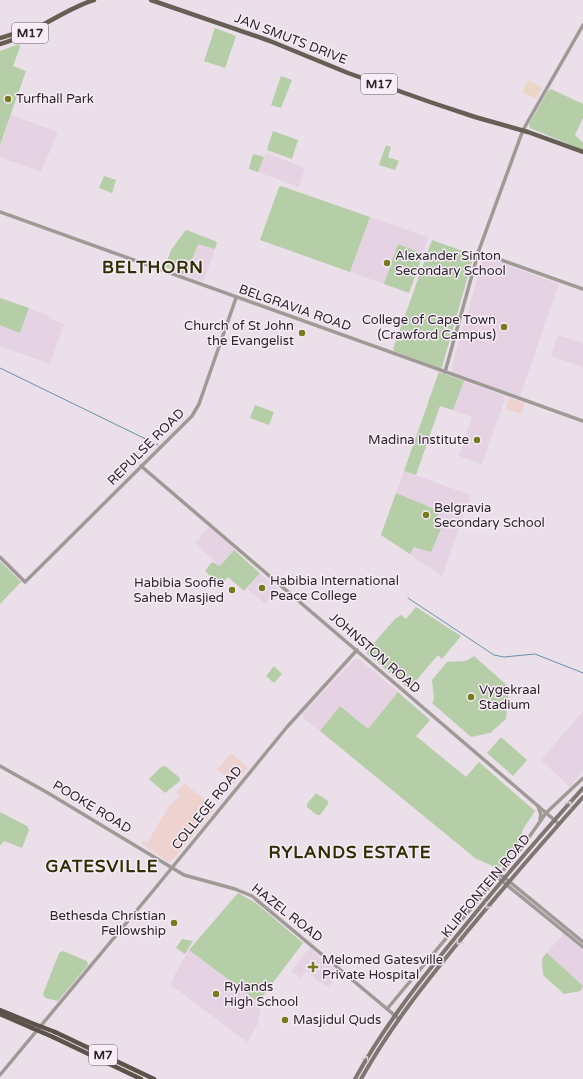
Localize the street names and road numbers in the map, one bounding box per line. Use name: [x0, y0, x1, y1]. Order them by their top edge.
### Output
street label: JAN SMUTS DRIVE: [232, 10, 350, 68]
road number: M17: [12, 23, 48, 43]
road number: M17: [361, 74, 397, 94]
street label: BELGRAVIA ROAD: [237, 281, 354, 335]
street label: REPULSE ROAD: [104, 405, 188, 489]
street label: JOHNSTON ROAD: [326, 609, 424, 697]
street label: COLLEGE ROAD: [168, 763, 246, 853]
street label: POOKE ROAD: [50, 777, 135, 837]
street label: KLIPFONTEIN ROAD: [438, 831, 534, 941]
street label: HAZEL ROAD: [248, 880, 326, 946]
road number: M7: [89, 1045, 117, 1065]

